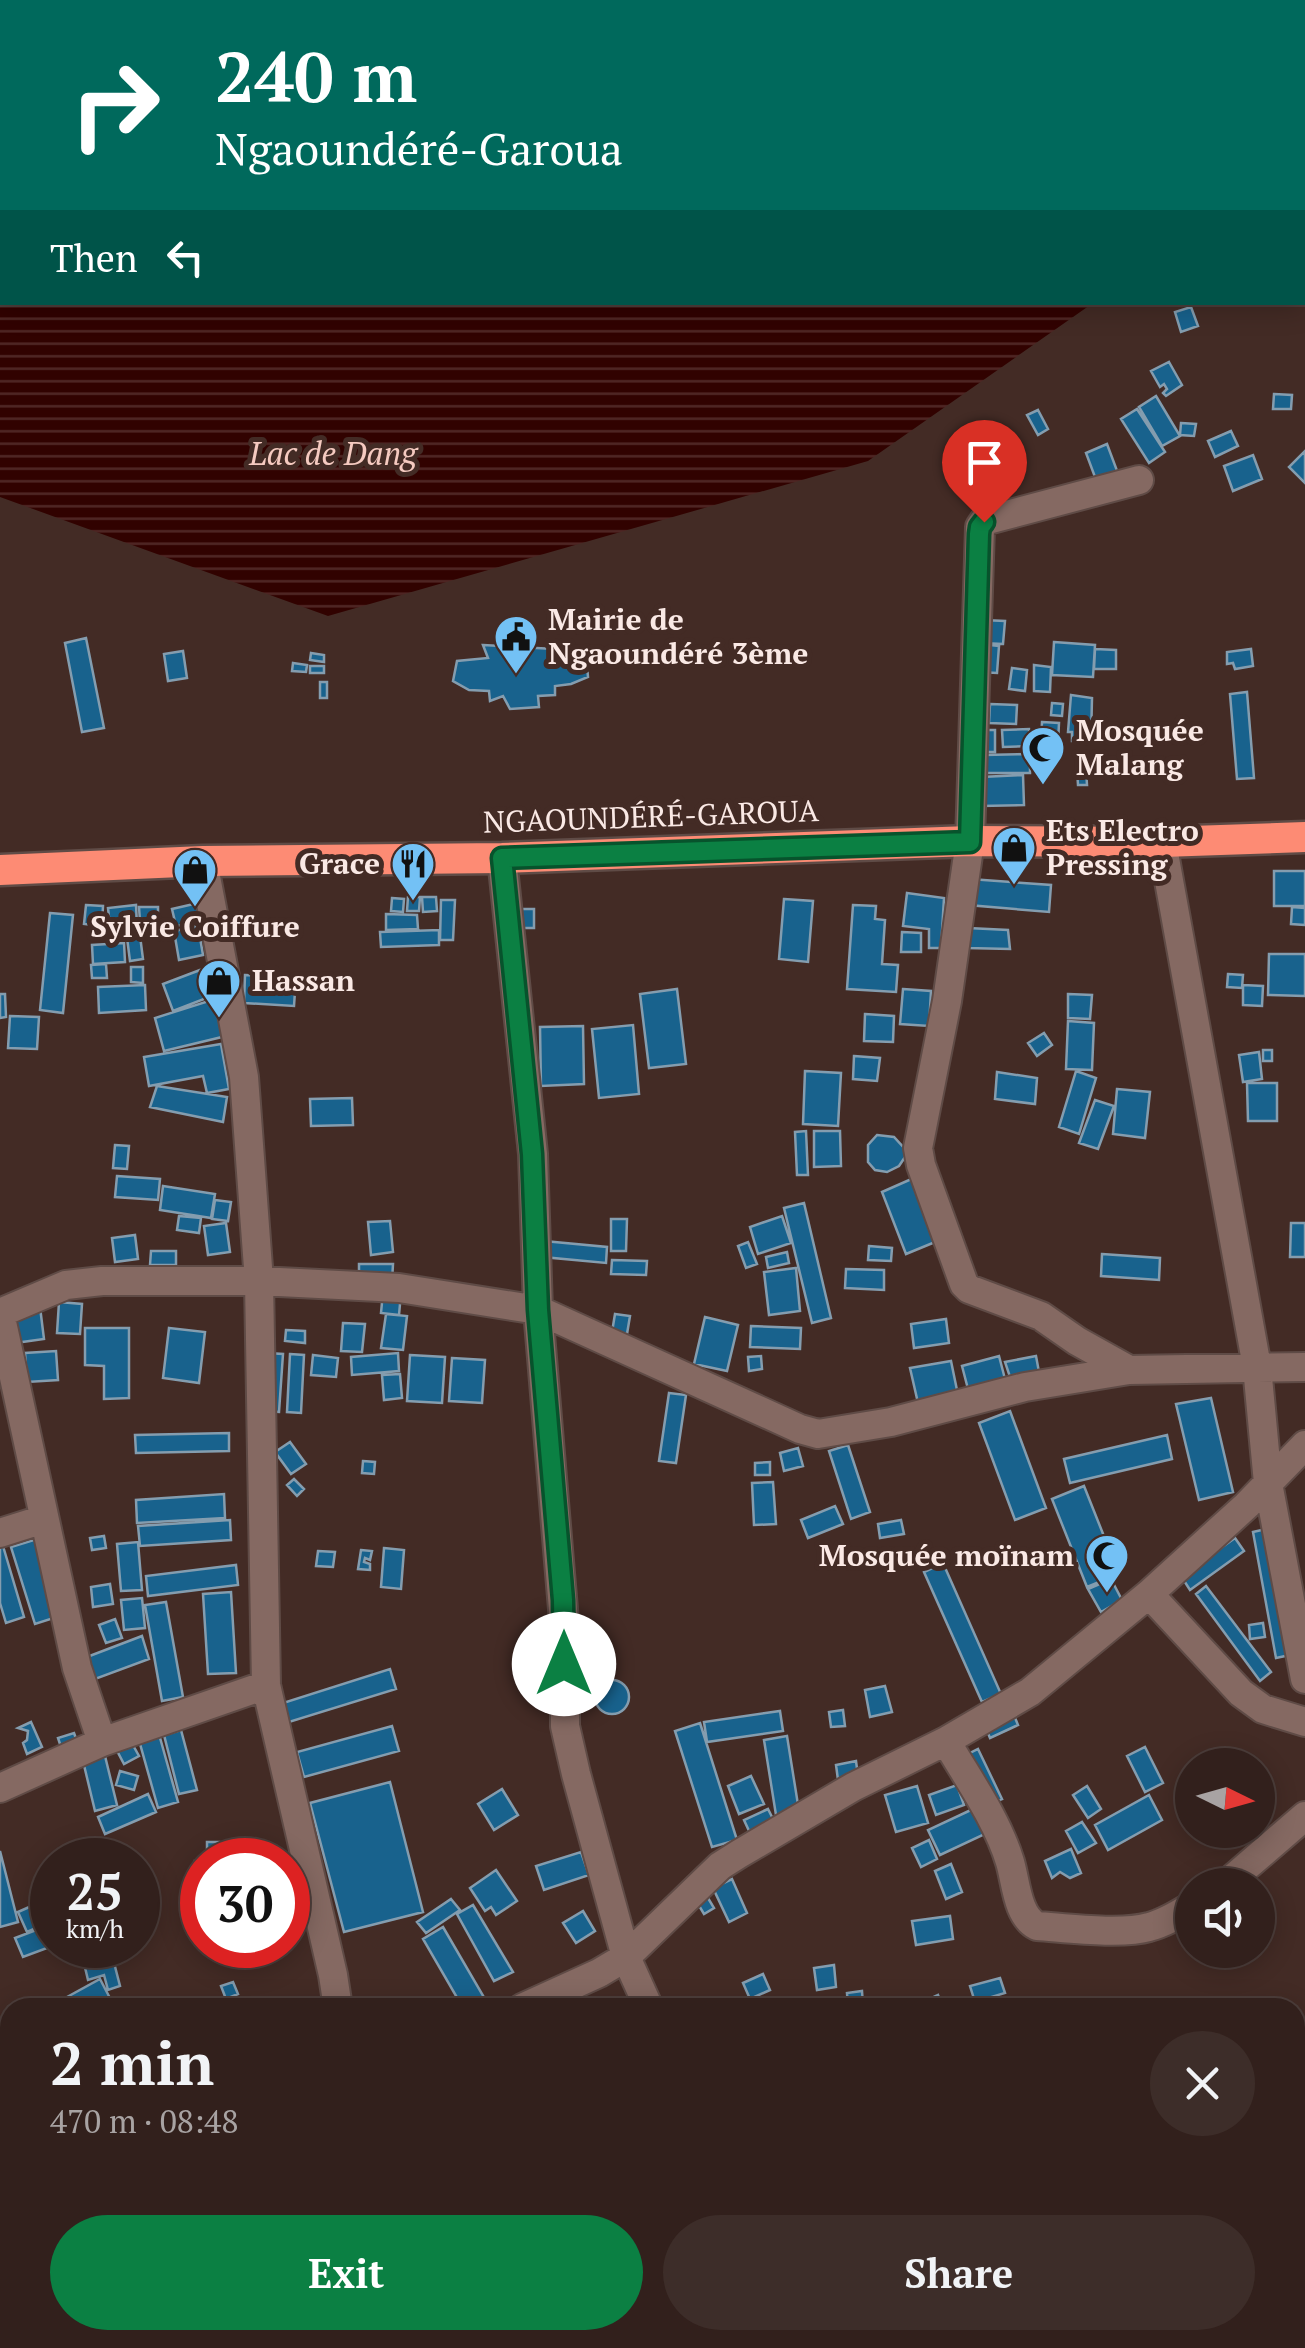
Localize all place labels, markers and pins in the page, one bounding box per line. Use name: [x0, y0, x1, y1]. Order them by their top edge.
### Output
pin: [942, 420, 1027, 523]
place label: Mairie de Ngaoundéré 3ème: [548, 599, 808, 673]
public building icon: Mairie de Ngaoundéré 3ème: [493, 614, 539, 675]
place label: Mosquée Malang: [1076, 710, 1204, 784]
mosque icon: Mosquée Malang: [1020, 725, 1066, 786]
place label: Ets Electro Pressing: [1046, 810, 1199, 884]
shop icon: Ets Electro Pressing: [991, 825, 1037, 886]
restaurant icon: Grace: [390, 841, 436, 902]
place label: Grace: [299, 843, 380, 883]
shop icon: Sylvie Coiffure: [172, 847, 218, 908]
place label: Sylvie Coiffure: [90, 906, 300, 946]
shop icon: Hassan: [196, 958, 242, 1019]
place label: Hassan: [252, 960, 355, 1000]
mosque icon: Mosquée moïnam: [1084, 1533, 1130, 1594]
place label: Mosquée moïnam: [819, 1535, 1074, 1575]

